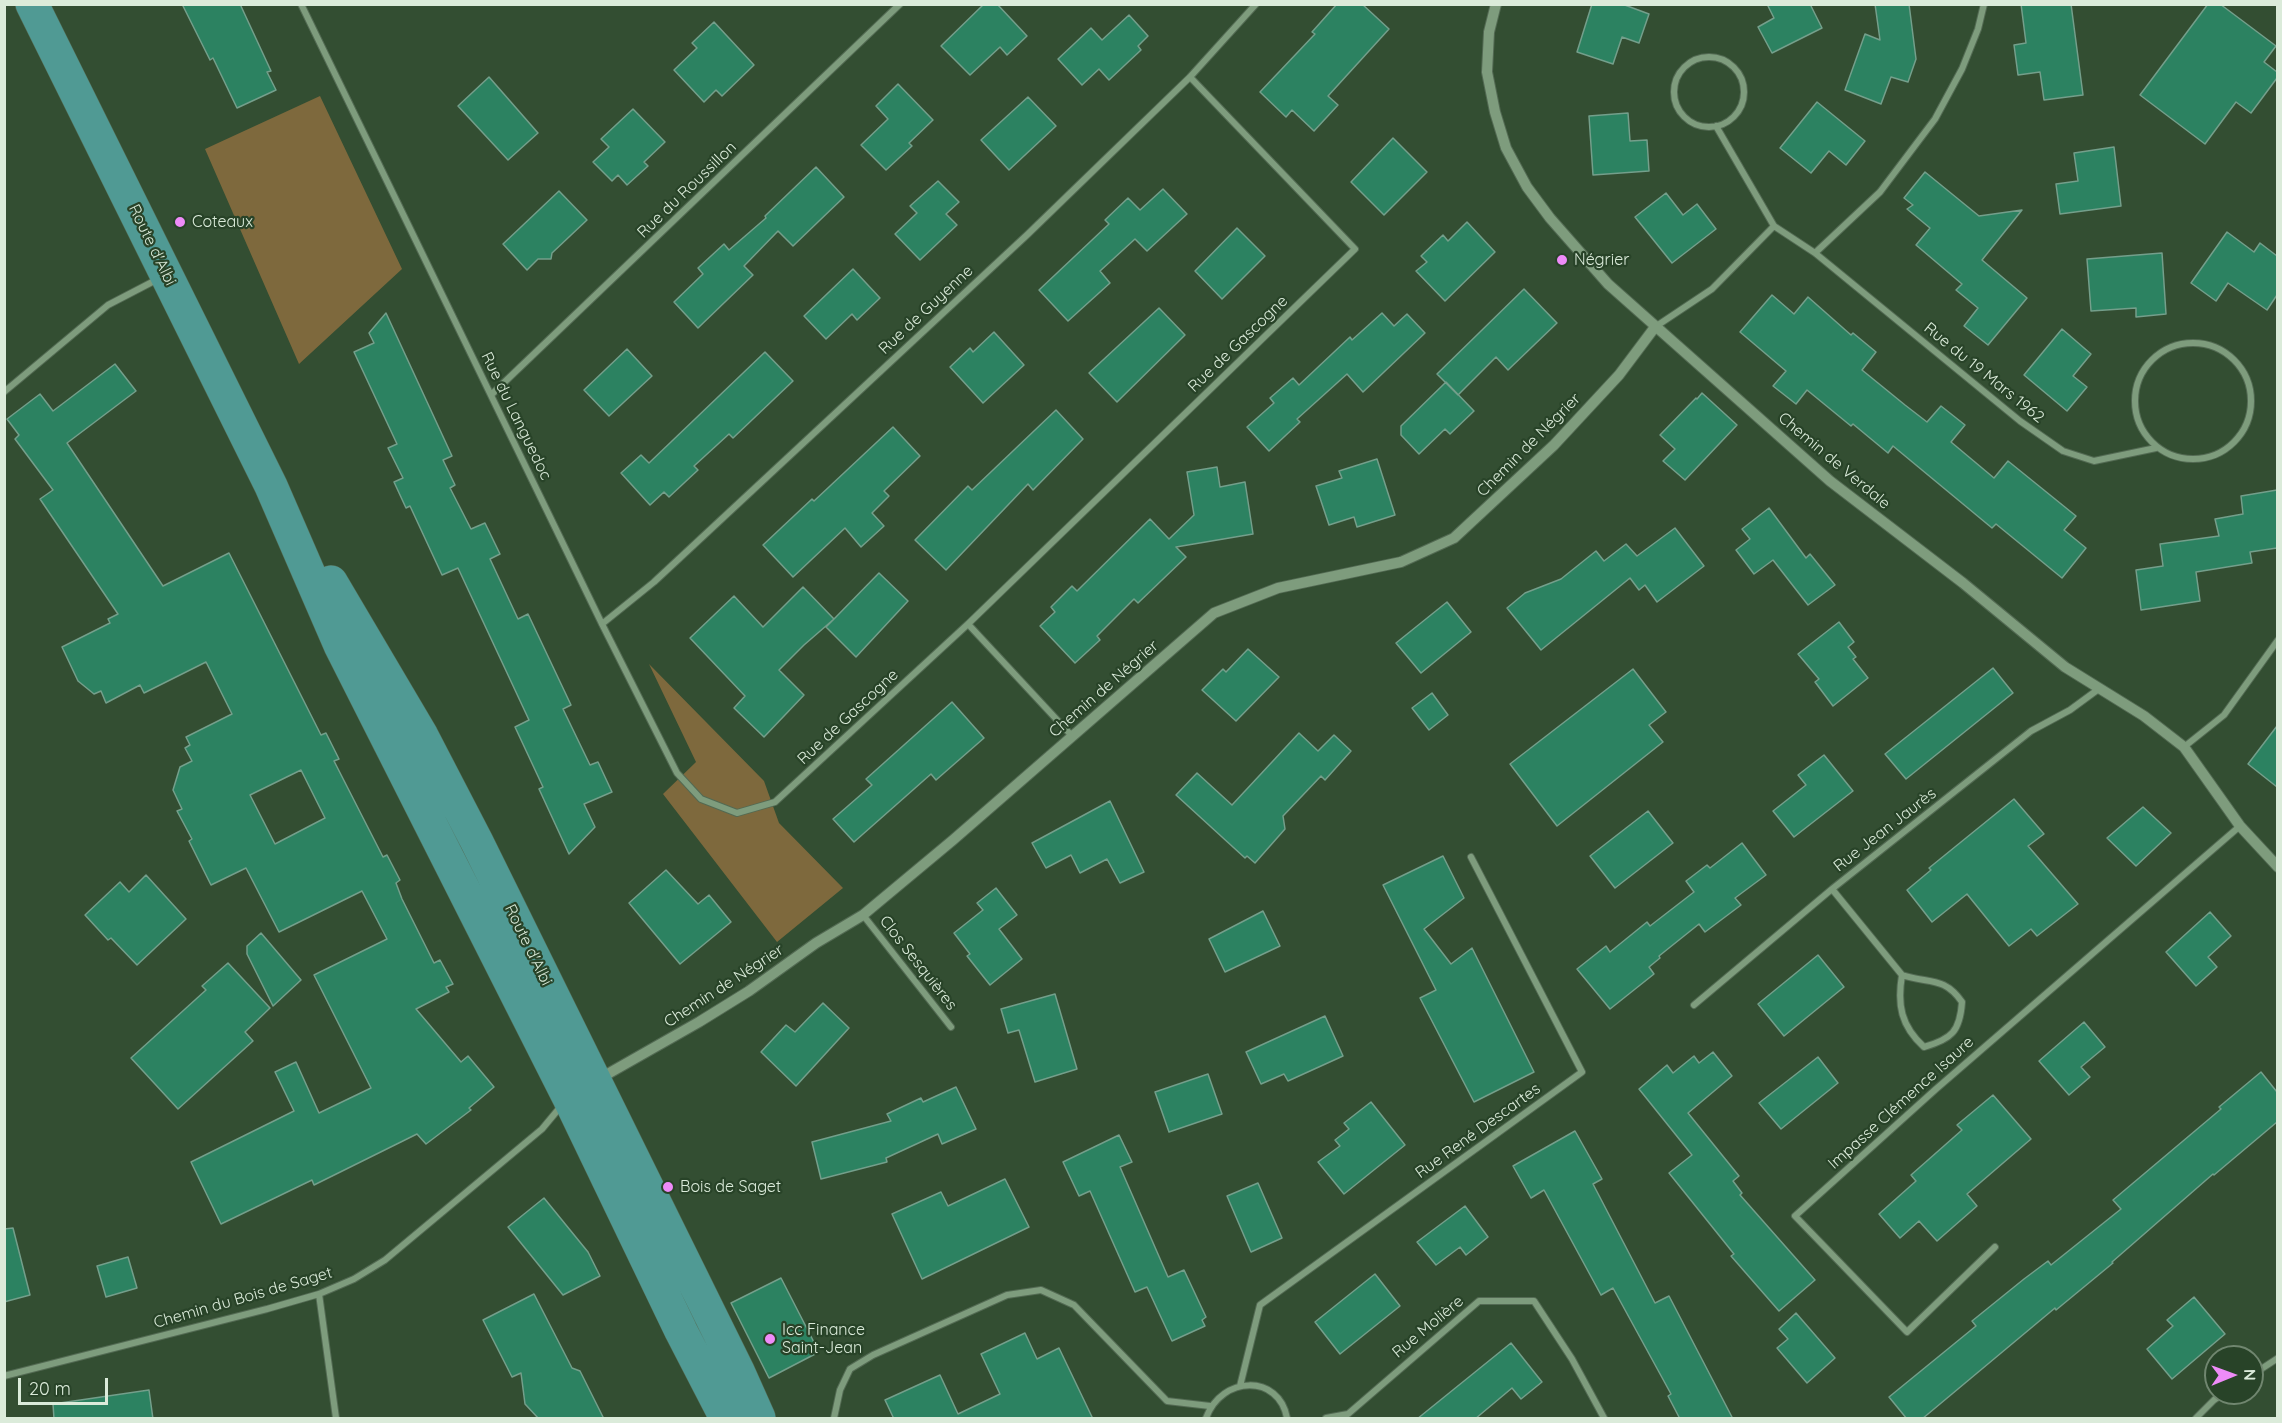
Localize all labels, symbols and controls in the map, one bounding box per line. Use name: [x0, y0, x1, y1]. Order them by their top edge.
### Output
street label: Rue du Roussillon: [633, 138, 741, 242]
street label: Route d'Albi: [124, 201, 180, 289]
place label: Coteaux: [192, 212, 253, 232]
marker: Coteaux: [173, 215, 187, 229]
place label: Négrier: [1574, 250, 1629, 270]
marker: Négrier: [1555, 253, 1569, 267]
street label: Rue de Guyenne: [875, 261, 977, 359]
street label: Rue de Gascogne: [1184, 292, 1292, 396]
street label: Rue du 19 Mars 1962: [1920, 319, 2048, 427]
street label: Rue du Languedoc: [477, 349, 555, 483]
street label: Chemin de Négrier: [1473, 389, 1585, 501]
street label: Chemin de Verdale: [1774, 409, 1894, 513]
street label: Chemin de Négrier: [1045, 636, 1163, 742]
street label: Rue de Gascogne: [794, 665, 902, 769]
street label: Rue Jean Jaurès: [1830, 784, 1940, 876]
street label: Route d'Albi: [500, 901, 556, 989]
street label: Clos Sesquières: [875, 912, 961, 1014]
street label: Chemin de Négrier: [661, 940, 787, 1032]
street label: Impasse Clémence Isaure: [1824, 1033, 1978, 1173]
street label: Rue René Descartes: [1412, 1079, 1544, 1183]
place label: Bois de Saget: [680, 1177, 781, 1197]
marker: Bois de Saget: [661, 1180, 675, 1194]
street label: Chemin du Bois de Saget: [151, 1263, 335, 1333]
street label: Rue Molière: [1389, 1292, 1467, 1362]
place label: Icc Finance Saint-Jean: [782, 1320, 865, 1358]
marker: Icc Finance Saint-Jean: [763, 1332, 777, 1346]
north arrow: [2204, 1345, 2264, 1405]
scale bar: [21, 1366, 111, 1404]
text: N: [2240, 1369, 2260, 1381]
text: 20 m: [29, 1377, 71, 1400]

